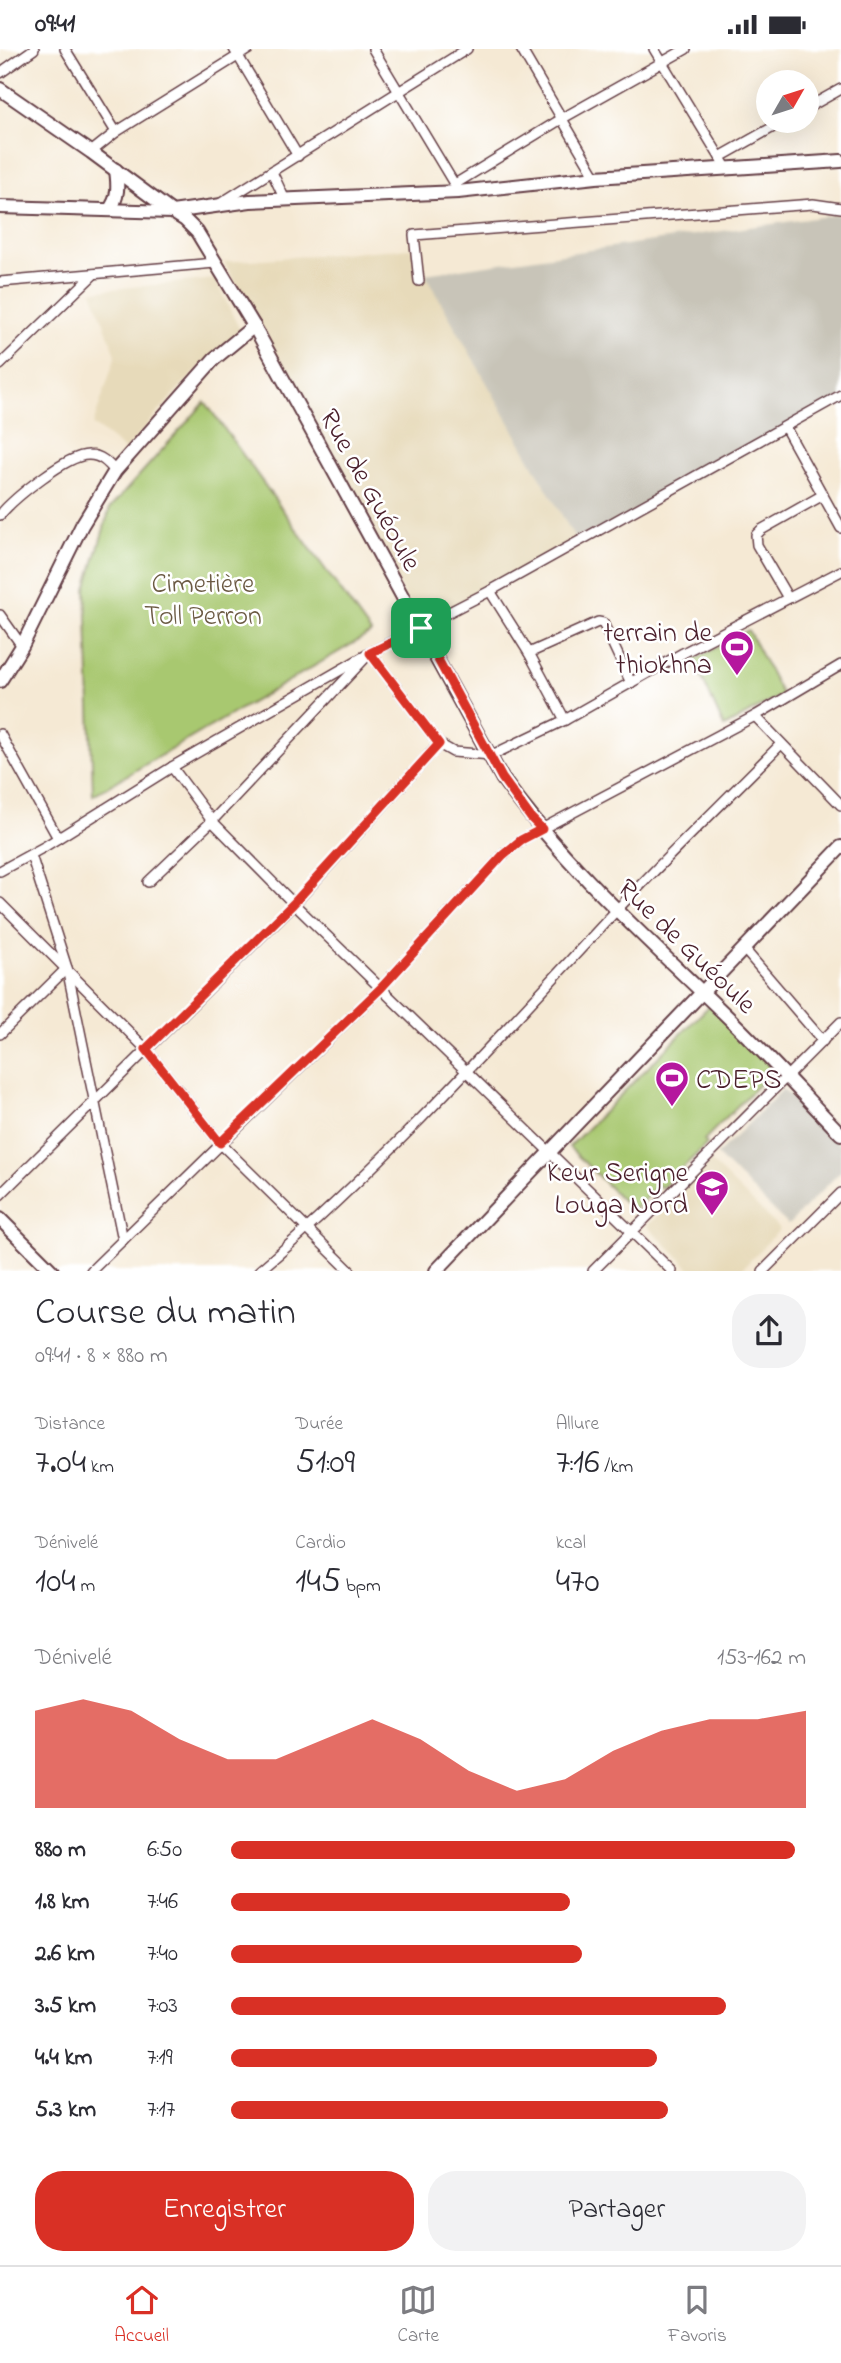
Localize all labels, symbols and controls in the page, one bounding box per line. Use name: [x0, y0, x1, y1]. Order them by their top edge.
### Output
text: 09:41: [35, 6, 75, 44]
north arrow: [756, 70, 819, 133]
map controls: [756, 70, 819, 133]
street label: Rue de Guéoule: [307, 402, 431, 580]
park label: Cimetière Toll Perron: [144, 565, 262, 638]
pin: [391, 598, 451, 658]
icon: arrive: [402, 609, 440, 647]
place label: terrain de thiokhna: [603, 614, 712, 687]
sports icon: terrain de thiokhna: [718, 628, 756, 677]
street label: Rue de Guéoule: [607, 870, 765, 1025]
sports icon: CDEPS: [653, 1059, 691, 1108]
place label: CDEPS: [696, 1061, 781, 1102]
place label: Keur Serigne Louga Nord: [547, 1154, 688, 1227]
school or university icon: Keur Serigne Louga Nord: [693, 1168, 731, 1217]
text: Course du matin: [35, 1286, 296, 1342]
button: share: [732, 1294, 806, 1368]
text: 09:41 · 8 × 880 m: [35, 1340, 168, 1373]
text: Distance: [35, 1411, 105, 1438]
text: Durée: [295, 1411, 343, 1438]
text: Allure: [556, 1411, 599, 1438]
text: 7.04: [35, 1438, 86, 1489]
text: 51:09: [295, 1438, 355, 1489]
text: 7:16: [556, 1438, 600, 1489]
text: km: [86, 1454, 114, 1481]
text: /km: [600, 1454, 633, 1481]
text: Dénivelé: [35, 1530, 98, 1557]
text: Cardio: [295, 1530, 346, 1557]
text: kcal: [556, 1530, 586, 1557]
text: 104: [35, 1557, 76, 1608]
text: 145: [295, 1557, 341, 1608]
text: 470: [556, 1557, 600, 1608]
text: m: [76, 1573, 95, 1600]
text: bpm: [341, 1573, 381, 1600]
text: Dénivelé: [35, 1642, 112, 1675]
text: 153–162 m: [717, 1642, 806, 1675]
text: 880 m: [35, 1834, 86, 1867]
text: 6:50: [147, 1834, 182, 1867]
text: 1.8 km: [35, 1886, 89, 1919]
text: 7:46: [147, 1886, 178, 1919]
text: 2.6 km: [35, 1938, 95, 1971]
text: 7:40: [147, 1938, 178, 1971]
text: 3.5 km: [35, 1990, 96, 2023]
text: 7:03: [147, 1990, 178, 2023]
text: 4.4 km: [35, 2042, 92, 2075]
text: 7:19: [147, 2042, 173, 2075]
text: 5.3 km: [35, 2094, 96, 2127]
text: 7:17: [147, 2094, 175, 2127]
button: Enregistrer: [35, 2171, 414, 2251]
button: Partager: [428, 2171, 806, 2251]
tab: Accueil: [114, 2281, 169, 2350]
tab: Carte: [398, 2281, 439, 2350]
tab: Favoris: [668, 2281, 727, 2350]

